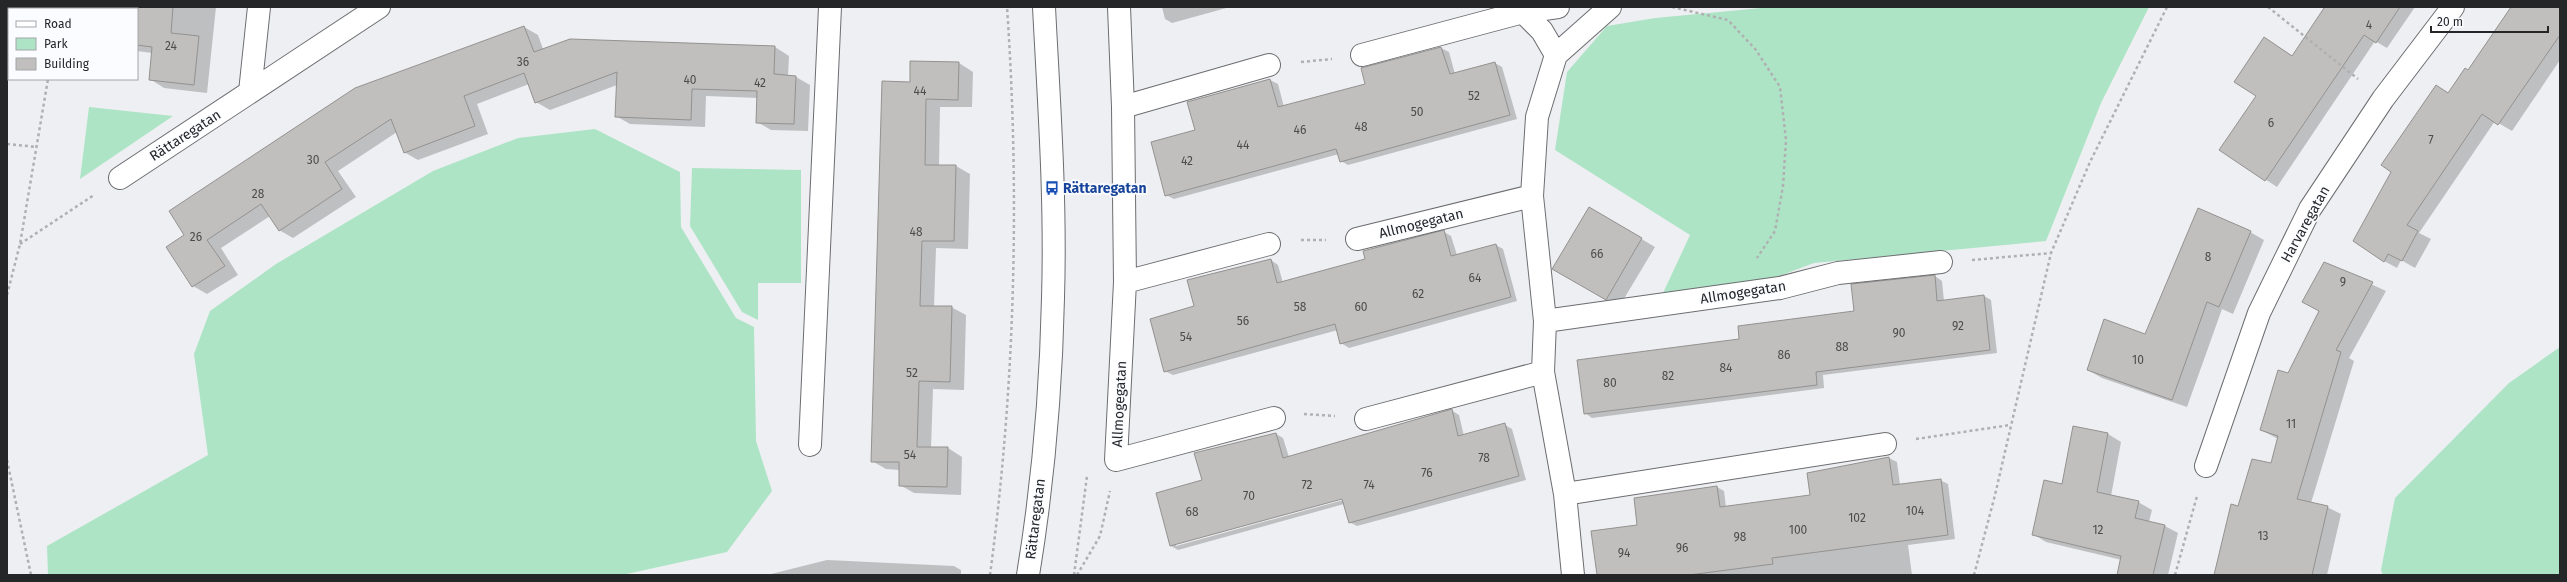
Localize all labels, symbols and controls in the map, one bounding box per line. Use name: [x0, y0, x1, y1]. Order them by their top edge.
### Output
legend: [8, 8, 138, 80]
scale bar: [2431, 8, 2548, 34]
text: 20 m: [2437, 15, 2463, 29]
text: Road: [44, 17, 72, 31]
house number: 4: [2366, 18, 2373, 32]
text: Park: [44, 37, 68, 51]
house number: 24: [165, 39, 178, 53]
house number: 36: [517, 55, 529, 69]
text: Building: [44, 57, 90, 71]
house number: 40: [683, 73, 697, 87]
house number: 42: [754, 76, 766, 90]
house number: 44: [914, 84, 927, 98]
house number: 52: [1468, 89, 1480, 103]
house number: 50: [1411, 105, 1424, 119]
street label: Rättaregatan: [146, 106, 224, 165]
house number: 6: [2268, 116, 2274, 130]
house number: 48: [1355, 120, 1368, 134]
house number: 46: [1294, 123, 1306, 137]
house number: 7: [2428, 133, 2434, 147]
house number: 44: [1237, 138, 1250, 152]
house number: 30: [307, 153, 320, 167]
house number: 42: [1181, 154, 1193, 168]
bus stop icon: Rättaregatan: [1044, 180, 1060, 196]
place label: Rättaregatan: [1063, 180, 1146, 197]
street label: Harvaregatan: [2277, 183, 2333, 265]
house number: 28: [252, 187, 265, 201]
street label: Allmogegatan: [1377, 205, 1465, 242]
house number: 48: [910, 225, 923, 239]
house number: 26: [190, 230, 202, 244]
house number: 66: [1591, 247, 1603, 261]
house number: 8: [2205, 250, 2212, 264]
house number: 64: [1469, 271, 1482, 285]
house number: 9: [2340, 275, 2346, 289]
street label: Allmogegatan: [1699, 277, 1787, 308]
house number: 62: [1412, 287, 1424, 301]
house number: 58: [1294, 300, 1307, 314]
house number: 60: [1354, 300, 1368, 314]
house number: 56: [1237, 314, 1249, 328]
house number: 92: [1952, 319, 1964, 333]
house number: 90: [1893, 326, 1906, 340]
house number: 54: [1180, 330, 1193, 344]
house number: 88: [1835, 340, 1849, 354]
house number: 86: [1777, 348, 1791, 362]
house number: 10: [2132, 353, 2144, 367]
street label: Allmogegatan: [1109, 360, 1130, 448]
house number: 84: [1720, 361, 1733, 375]
house number: 52: [906, 366, 918, 380]
house number: 82: [1662, 369, 1674, 383]
house number: 80: [1603, 376, 1617, 390]
house number: 11: [2286, 417, 2296, 431]
house number: 54: [904, 448, 917, 462]
house number: 78: [1478, 451, 1490, 465]
house number: 76: [1421, 466, 1433, 480]
street label: Rättaregatan: [1022, 478, 1049, 561]
house number: 72: [1301, 478, 1313, 492]
house number: 74: [1363, 478, 1375, 492]
house number: 70: [1243, 489, 1255, 503]
house number: 104: [1906, 504, 1925, 518]
house number: 68: [1185, 505, 1199, 519]
house number: 102: [1848, 511, 1866, 525]
house number: 100: [1789, 523, 1808, 537]
house number: 12: [2092, 523, 2104, 537]
house number: 13: [2257, 529, 2269, 543]
house number: 98: [1734, 530, 1747, 544]
house number: 96: [1676, 541, 1688, 555]
house number: 94: [1618, 546, 1631, 560]

